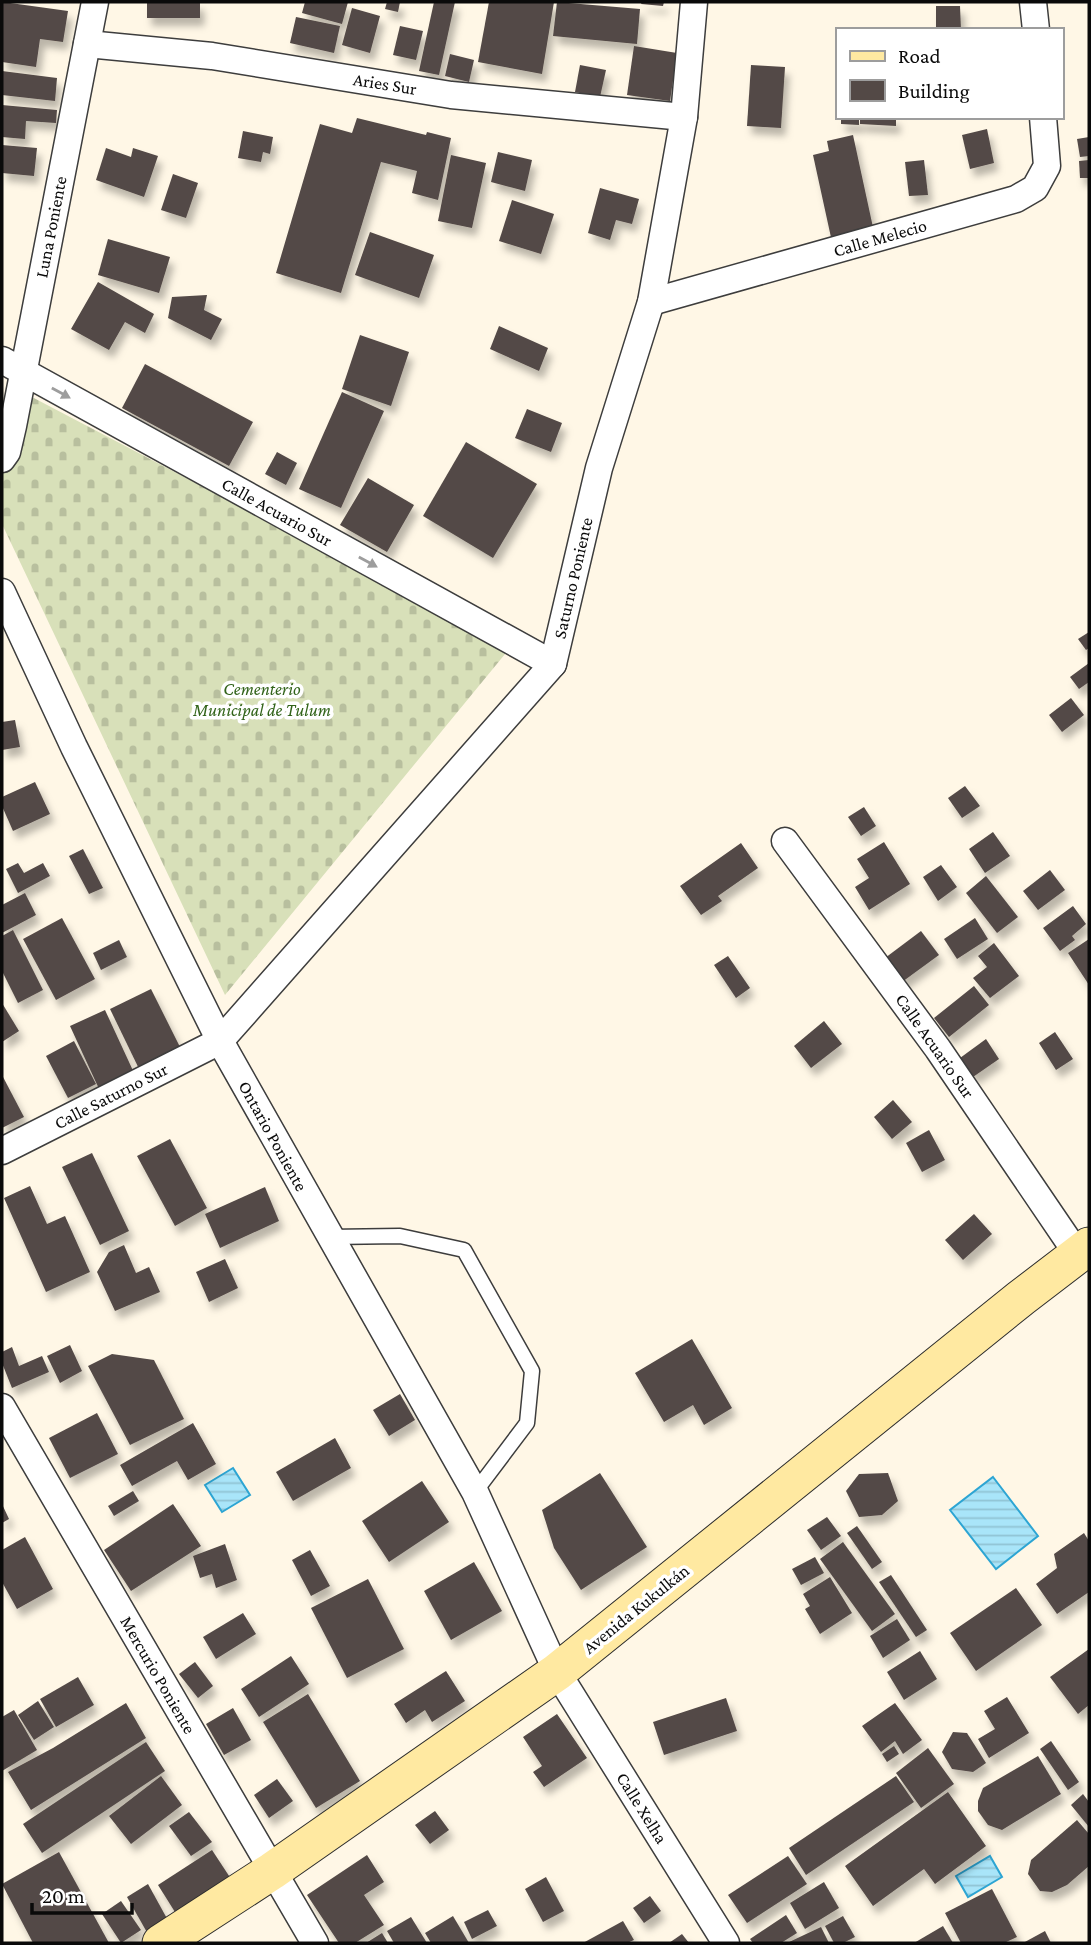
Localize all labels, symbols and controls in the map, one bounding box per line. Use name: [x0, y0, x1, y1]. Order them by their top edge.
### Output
legend: [836, 28, 1063, 119]
text: Road: [898, 44, 941, 68]
street label: Aries Sur: [352, 69, 419, 99]
text: Building: [898, 79, 970, 103]
street label: Luna Poniente: [31, 174, 71, 280]
street label: Calle Melecio: [831, 215, 929, 261]
one-way arrow: [52, 387, 71, 399]
street label: Calle Acuario Sur: [218, 473, 336, 551]
street label: Saturno Poniente: [549, 515, 597, 641]
one-way arrow: [358, 556, 378, 568]
park label: Cementerio Municipal de Tulum: [192, 679, 331, 720]
street label: Calle Acuario Sur: [892, 990, 979, 1103]
street label: Calle Saturno Sur: [51, 1059, 172, 1133]
street label: Ontario Poniente: [235, 1078, 312, 1195]
street label: Avenida Kukulkán: [579, 1560, 693, 1658]
street label: Mercurio Poniente: [116, 1613, 200, 1737]
street label: Calle Xelha: [612, 1769, 672, 1847]
scale bar: [32, 1871, 131, 1915]
text: 20 m: [42, 1884, 85, 1908]

